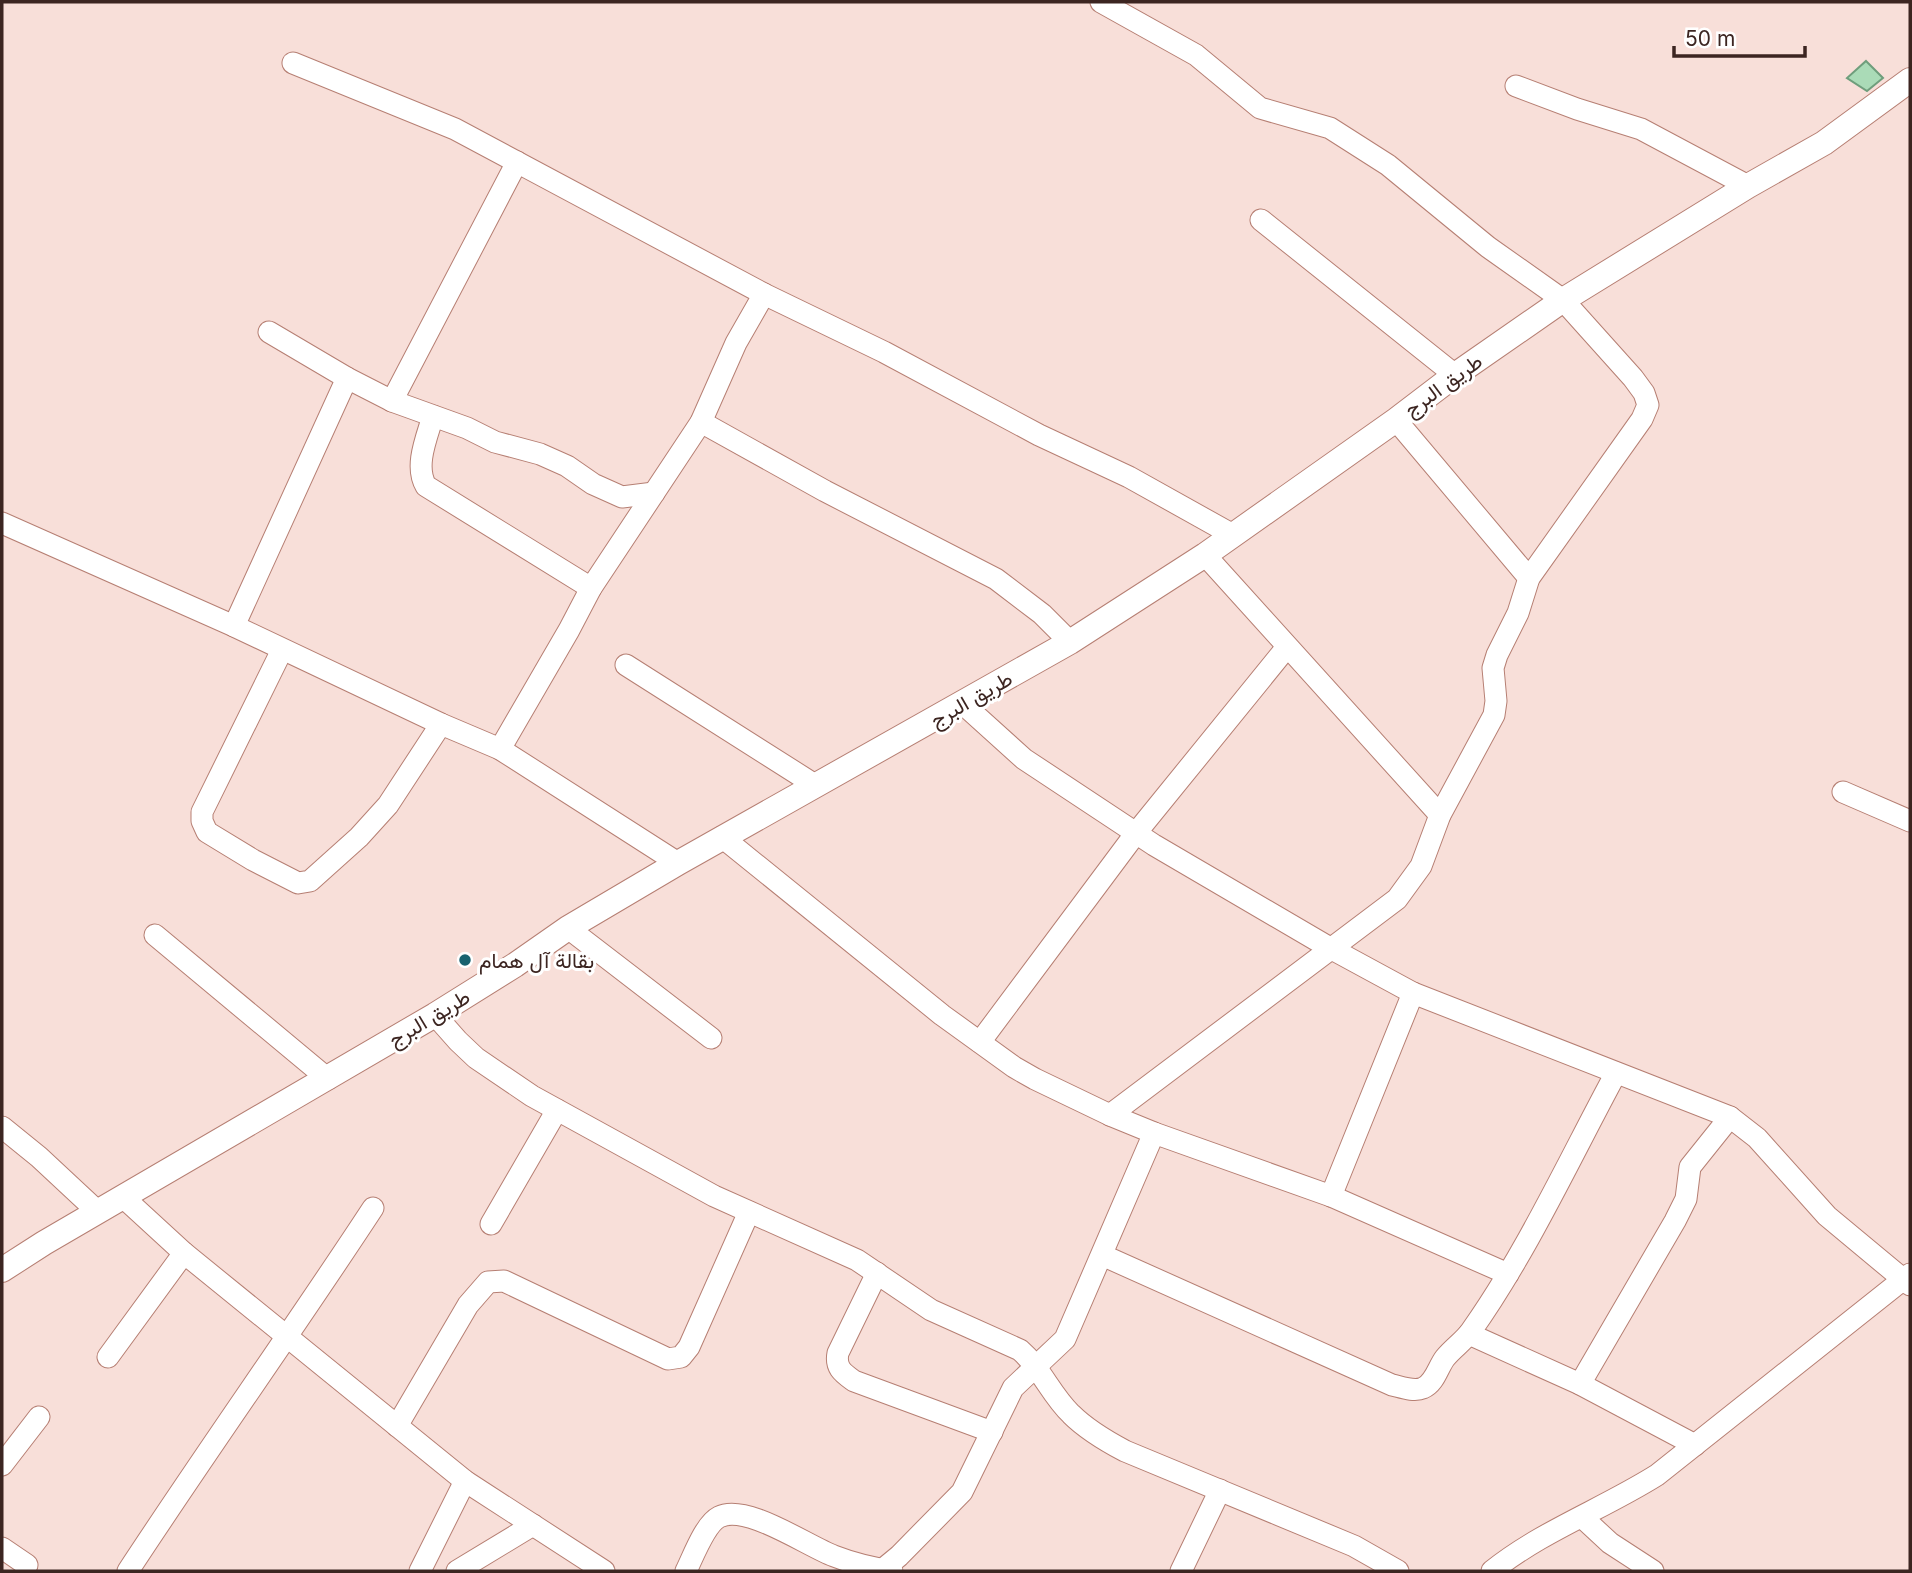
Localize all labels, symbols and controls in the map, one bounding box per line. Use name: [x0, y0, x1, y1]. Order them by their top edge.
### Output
scale bar: [1674, 14, 1805, 58]
text: 50 m: [1685, 26, 1735, 51]
street label: طريق البرج: [1399, 348, 1488, 423]
street label: طريق البرج: [925, 665, 1018, 734]
place label: بقالة آل همام: [479, 948, 594, 975]
marker: بقالة آل همام: [457, 952, 473, 968]
street label: طريق البرج: [384, 984, 475, 1054]

